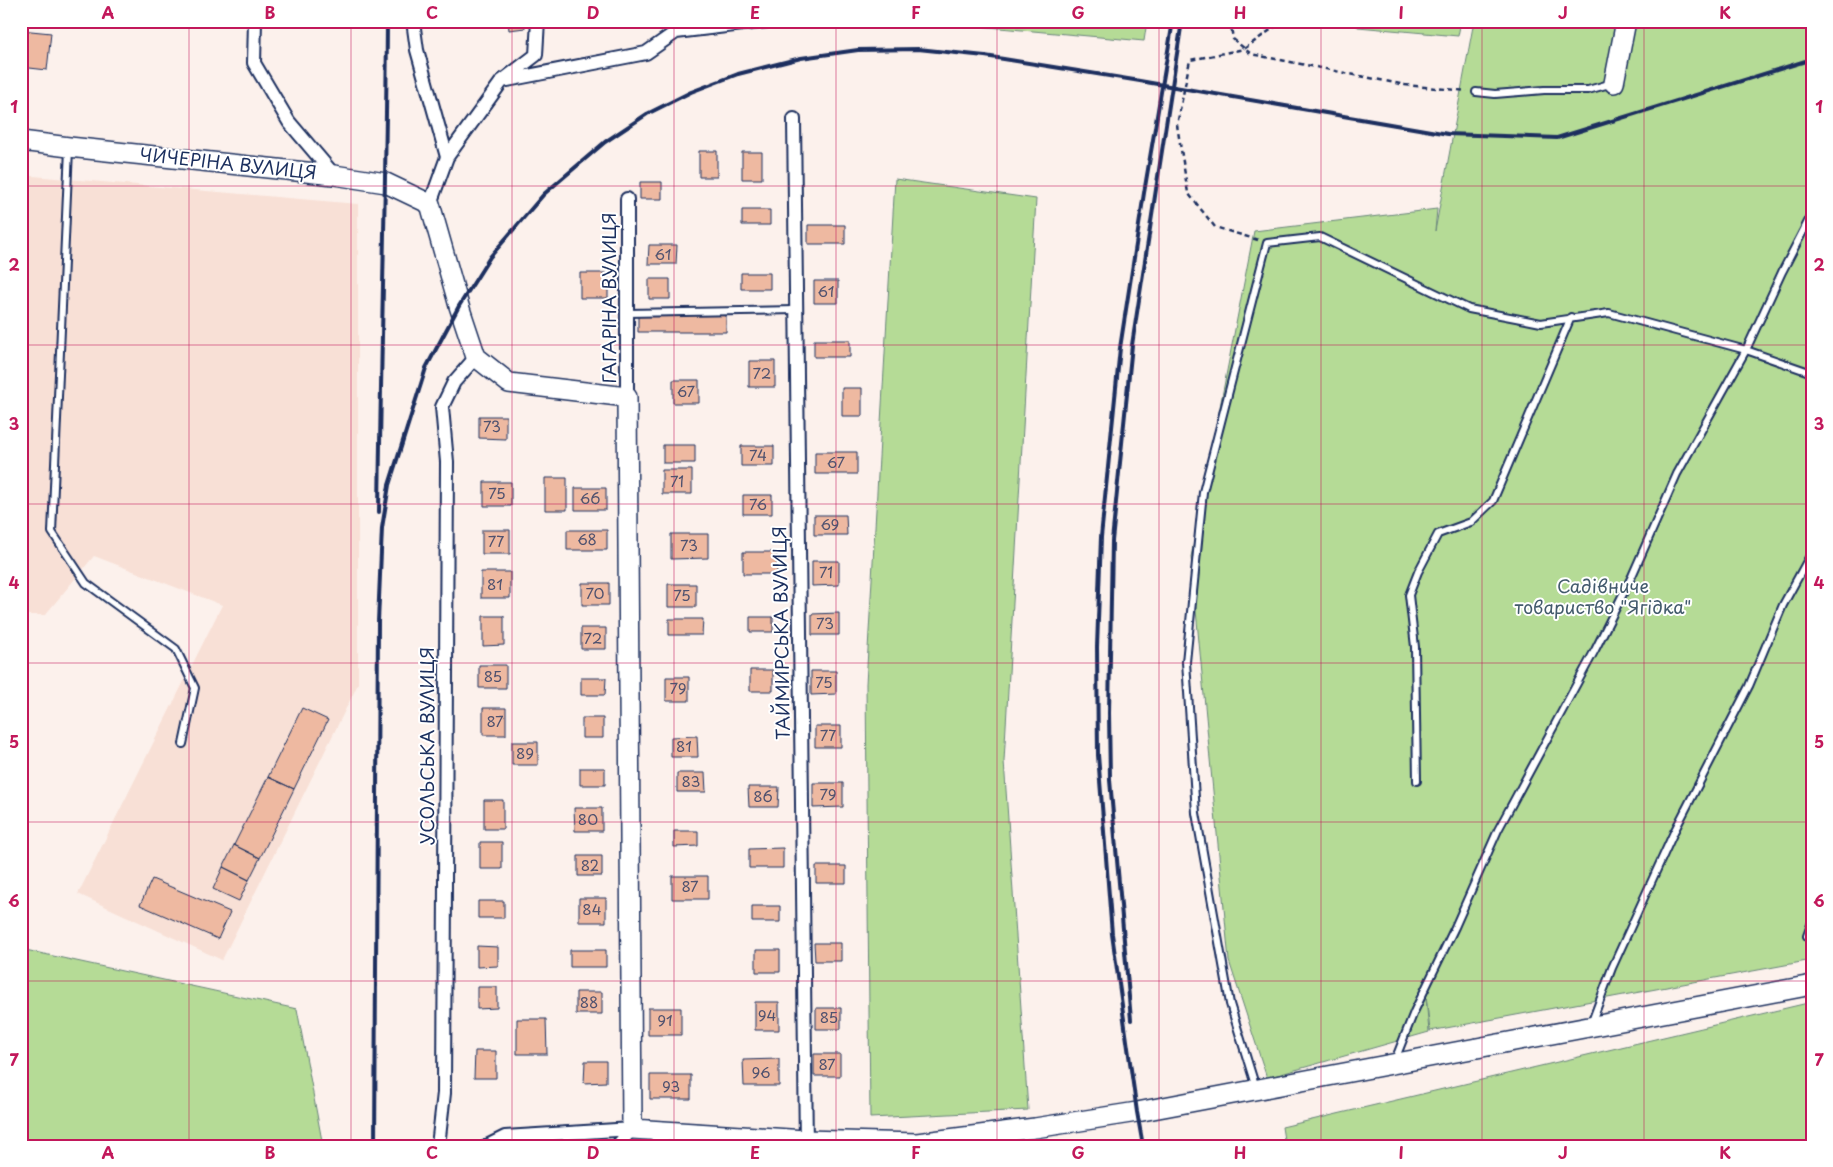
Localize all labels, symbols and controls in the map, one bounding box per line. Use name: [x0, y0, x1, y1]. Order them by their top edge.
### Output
text: A: [102, 0, 115, 24]
text: B: [265, 0, 276, 24]
text: C: [426, 0, 438, 24]
text: D: [587, 0, 599, 24]
text: E: [750, 0, 760, 24]
text: F: [911, 0, 921, 24]
text: G: [1071, 0, 1085, 24]
text: H: [1234, 0, 1246, 24]
text: I: [1398, 0, 1404, 24]
text: J: [1558, 0, 1568, 24]
text: K: [1719, 0, 1731, 24]
text: 1: [10, 94, 18, 118]
text: 1: [1815, 94, 1823, 118]
street label: ЧИЧЕРІНА ВУЛИЦЯ: [138, 140, 318, 185]
street label: ГАГАРІНА ВУЛИЦЯ: [595, 212, 622, 384]
house number: 61: [655, 242, 671, 265]
text: 2: [8, 252, 20, 276]
text: 2: [1813, 252, 1825, 276]
house number: 61: [818, 279, 834, 302]
house number: 72: [753, 361, 771, 384]
house number: 67: [677, 379, 696, 402]
text: 3: [9, 411, 19, 435]
text: 3: [1814, 411, 1824, 435]
house number: 73: [483, 414, 501, 437]
house number: 74: [749, 443, 767, 466]
house number: 67: [827, 450, 846, 473]
house number: 71: [670, 469, 684, 492]
house number: 75: [488, 481, 506, 504]
house number: 66: [580, 486, 600, 509]
house number: 76: [749, 492, 767, 515]
house number: 69: [821, 512, 839, 535]
street label: ТАЙМИРСЬКА ВУЛИЦЯ: [765, 526, 796, 740]
house number: 68: [577, 527, 597, 550]
house number: 77: [488, 529, 504, 552]
house number: 73: [680, 533, 698, 556]
house number: 71: [819, 560, 833, 583]
text: 4: [9, 570, 20, 594]
text: 4: [1814, 570, 1825, 594]
house number: 81: [487, 572, 503, 595]
park label: Садівниче товариство "Ягідка": [1515, 572, 1691, 620]
house number: 70: [585, 581, 605, 604]
house number: 75: [673, 583, 691, 606]
house number: 73: [816, 611, 834, 634]
house number: 72: [584, 626, 602, 649]
street label: УСОЛЬСЬКА ВУЛИЦЯ: [413, 647, 440, 845]
house number: 85: [484, 664, 502, 687]
house number: 75: [815, 670, 833, 693]
house number: 79: [669, 676, 687, 699]
house number: 87: [486, 709, 504, 732]
house number: 77: [820, 723, 836, 746]
text: 5: [9, 729, 19, 753]
text: 5: [1814, 729, 1824, 753]
house number: 81: [676, 734, 692, 757]
house number: 89: [516, 741, 534, 764]
house number: 83: [681, 769, 701, 792]
house number: 79: [819, 782, 837, 805]
house number: 86: [753, 784, 773, 807]
house number: 80: [578, 807, 598, 830]
house number: 82: [581, 853, 599, 876]
house number: 87: [681, 874, 699, 897]
text: 6: [8, 888, 20, 912]
text: 6: [1813, 888, 1825, 912]
house number: 84: [582, 897, 602, 920]
house number: 88: [580, 990, 598, 1013]
house number: 94: [758, 1003, 776, 1026]
house number: 85: [820, 1005, 838, 1028]
house number: 91: [657, 1008, 673, 1031]
text: 7: [9, 1047, 19, 1071]
text: 7: [1814, 1047, 1824, 1071]
house number: 87: [818, 1052, 836, 1075]
house number: 96: [752, 1060, 771, 1083]
house number: 93: [662, 1074, 680, 1097]
text: A: [102, 1140, 115, 1164]
text: B: [265, 1140, 276, 1164]
text: C: [426, 1140, 438, 1164]
text: D: [587, 1140, 599, 1164]
text: E: [750, 1140, 760, 1164]
text: F: [911, 1140, 921, 1164]
text: G: [1071, 1140, 1085, 1164]
text: H: [1234, 1140, 1246, 1164]
text: I: [1398, 1140, 1404, 1164]
text: J: [1558, 1140, 1568, 1164]
text: K: [1719, 1140, 1731, 1164]

